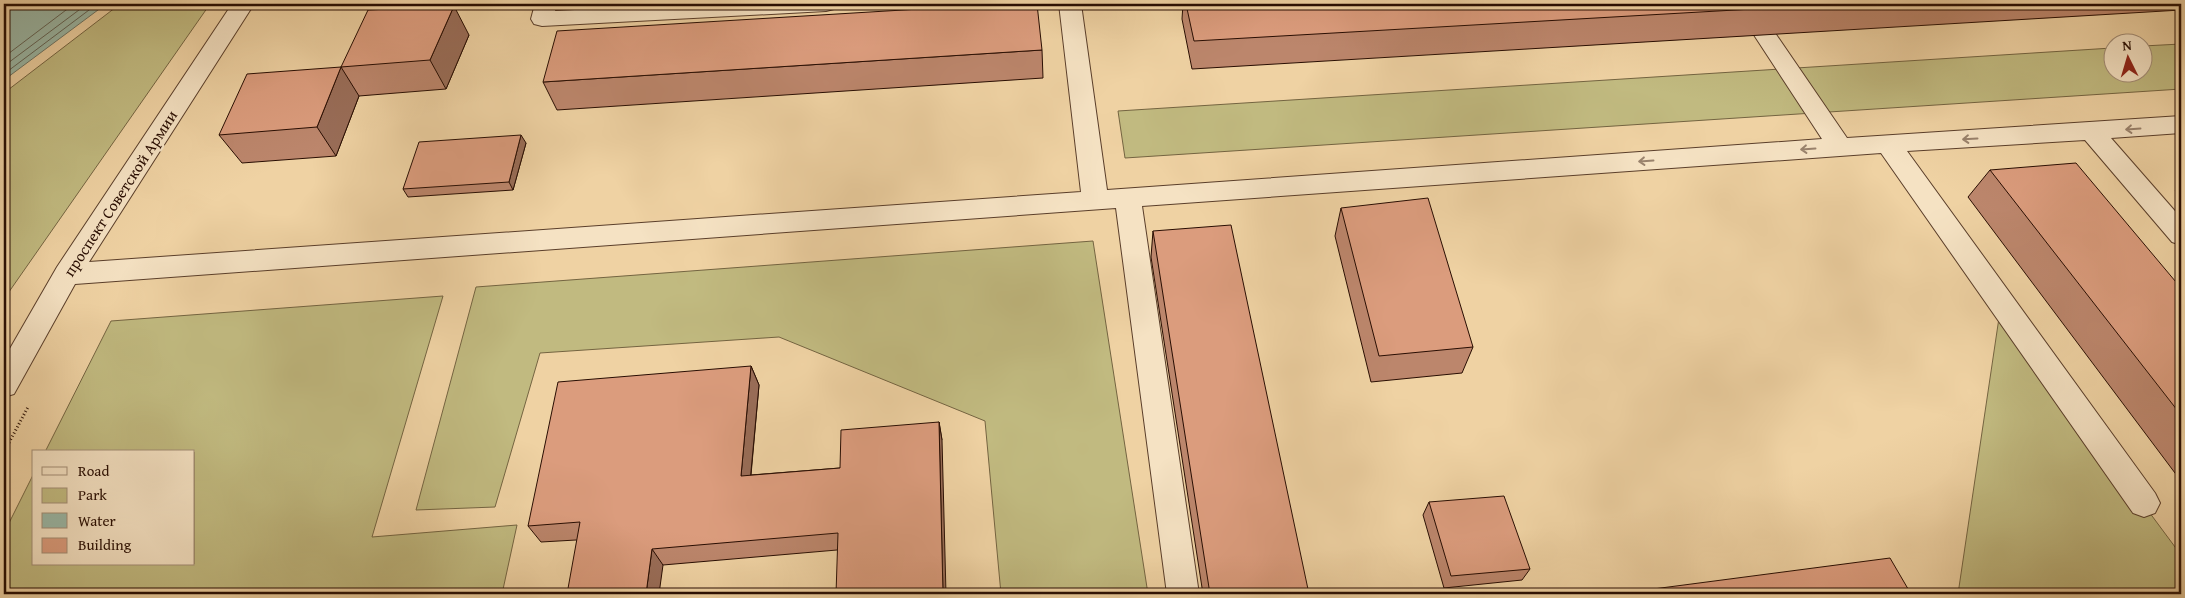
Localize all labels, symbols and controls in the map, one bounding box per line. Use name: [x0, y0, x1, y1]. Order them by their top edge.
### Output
north arrow: [2102, 32, 2152, 82]
text: N: [2121, 35, 2133, 55]
street label: проспект Советской Армии: [57, 105, 183, 281]
one-way arrow: [2125, 124, 2141, 133]
one-way arrow: [1963, 134, 1979, 143]
one-way arrow: [1801, 144, 1817, 154]
one-way arrow: [1638, 156, 1654, 165]
legend: [32, 450, 195, 566]
text: Road: [78, 460, 109, 481]
text: Park: [78, 484, 107, 505]
text: Water: [78, 510, 116, 531]
text: Building: [78, 534, 132, 555]

